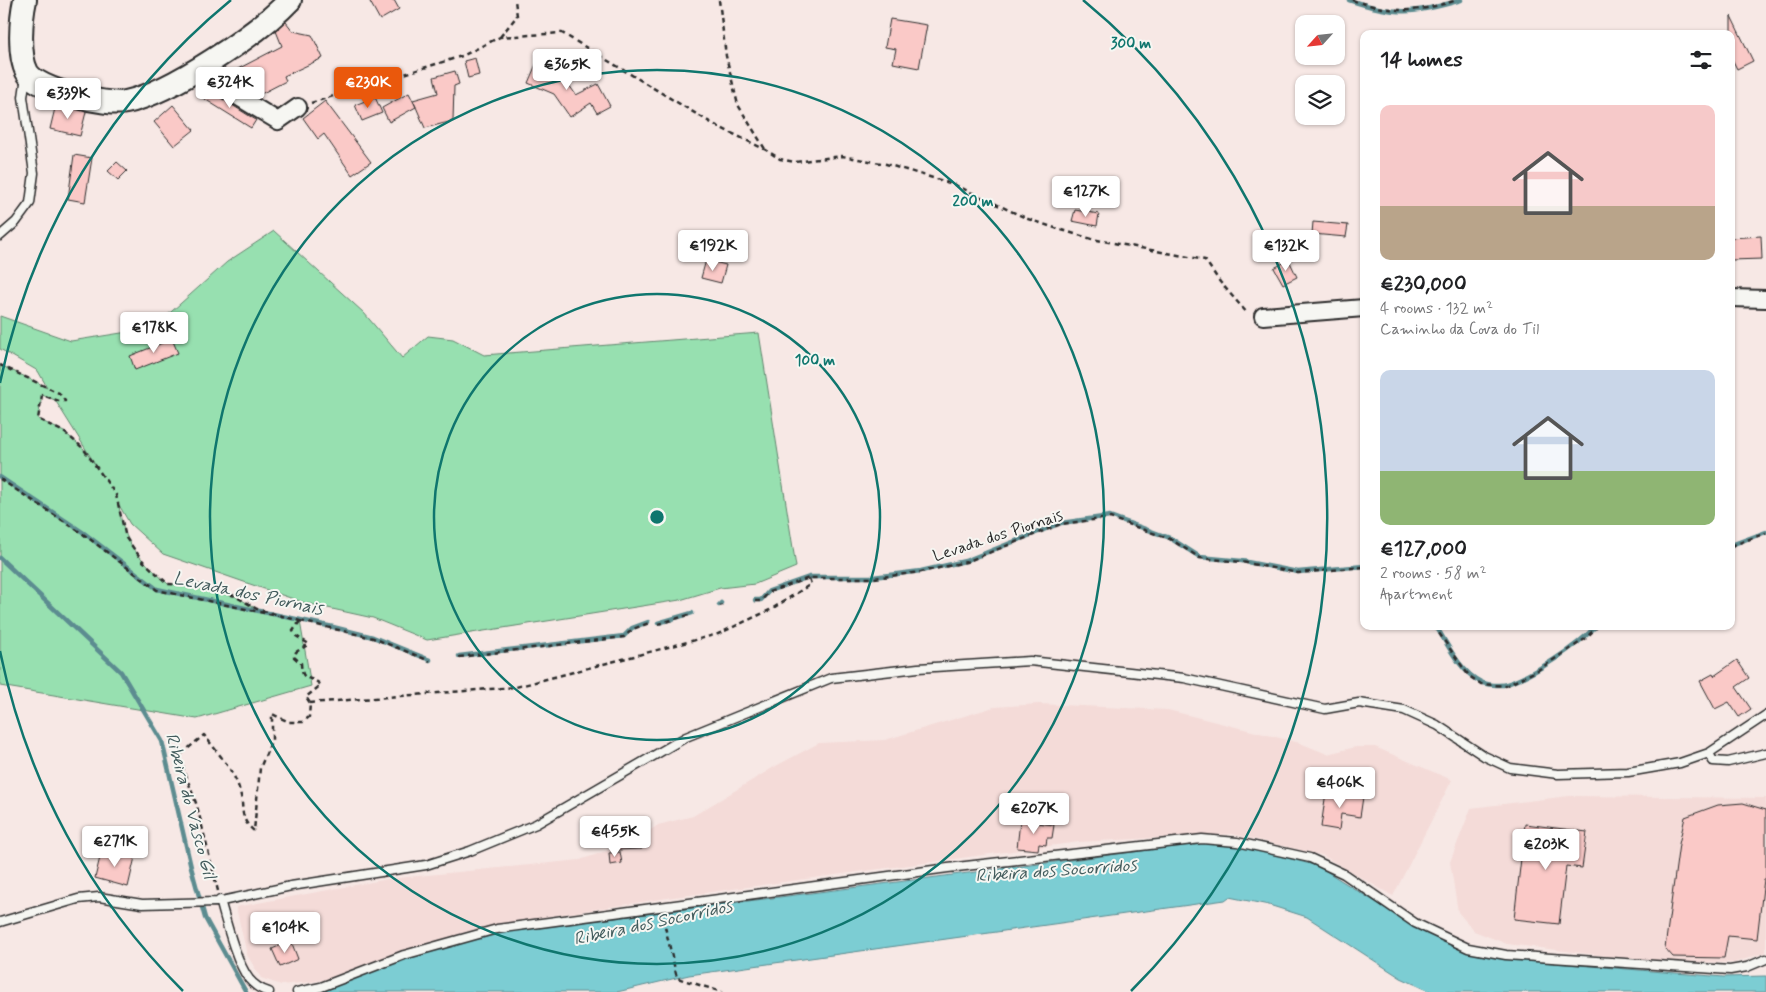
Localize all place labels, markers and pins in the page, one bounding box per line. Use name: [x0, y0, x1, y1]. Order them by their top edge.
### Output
pin: €365K: [532, 48, 602, 91]
pin: €324K: [195, 66, 265, 109]
pin: €230K: [333, 66, 403, 109]
pin: €339K: [33, 78, 103, 120]
pin: €127K: [1051, 176, 1121, 218]
pin: €192K: [678, 230, 748, 272]
pin: €132K: [1251, 230, 1321, 272]
pin: €178K: [119, 312, 189, 354]
centre of rings: [648, 508, 666, 526]
pin: €406K: [1305, 766, 1375, 809]
pin: €207K: [999, 792, 1069, 835]
pin: €455K: [580, 816, 650, 858]
pin: €271K: [80, 826, 150, 868]
pin: €203K: [1511, 828, 1581, 871]
pin: €104K: [250, 912, 320, 954]

